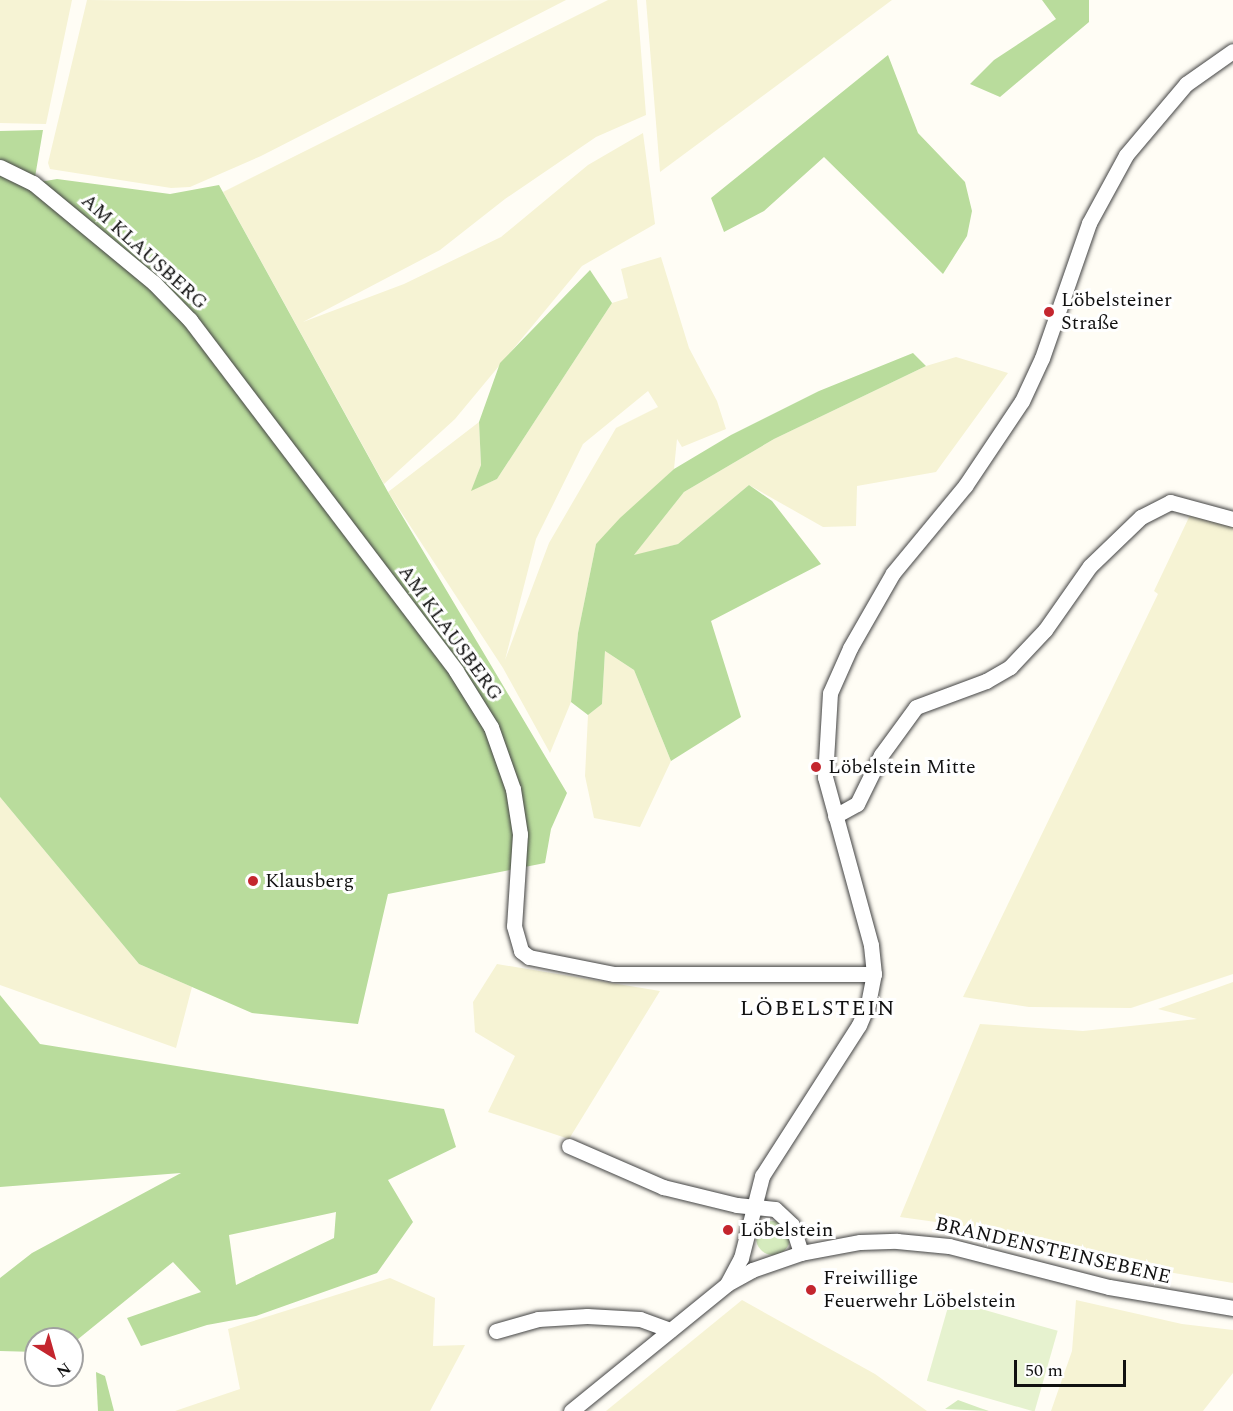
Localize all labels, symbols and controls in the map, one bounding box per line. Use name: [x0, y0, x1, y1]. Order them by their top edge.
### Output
street label: AM KLAUSBERG: [76, 189, 212, 315]
place label: Löbelsteiner Straße: [1061, 288, 1172, 335]
marker: Löbelsteiner Straße: [1042, 305, 1056, 319]
street label: AM KLAUSBERG: [393, 561, 507, 705]
place label: Löbelstein Mitte: [828, 755, 976, 779]
marker: Löbelstein Mitte: [809, 760, 823, 774]
place label: Klausberg: [265, 869, 354, 893]
marker: Klausberg: [246, 874, 260, 888]
district label: LÖBELSTEIN: [740, 996, 896, 1022]
street label: BRANDENSTEINSEBENE: [933, 1212, 1173, 1290]
place label: Löbelstein: [740, 1218, 833, 1242]
marker: Löbelstein: [721, 1223, 735, 1237]
place label: Freiwillige Feuerwehr Löbelstein: [823, 1266, 1016, 1313]
marker: Freiwillige Feuerwehr Löbelstein: [804, 1283, 818, 1297]
north arrow: [24, 1327, 84, 1387]
scale bar: [1017, 1348, 1130, 1386]
text: N: [51, 1356, 76, 1383]
text: 50 m: [1025, 1357, 1063, 1384]

